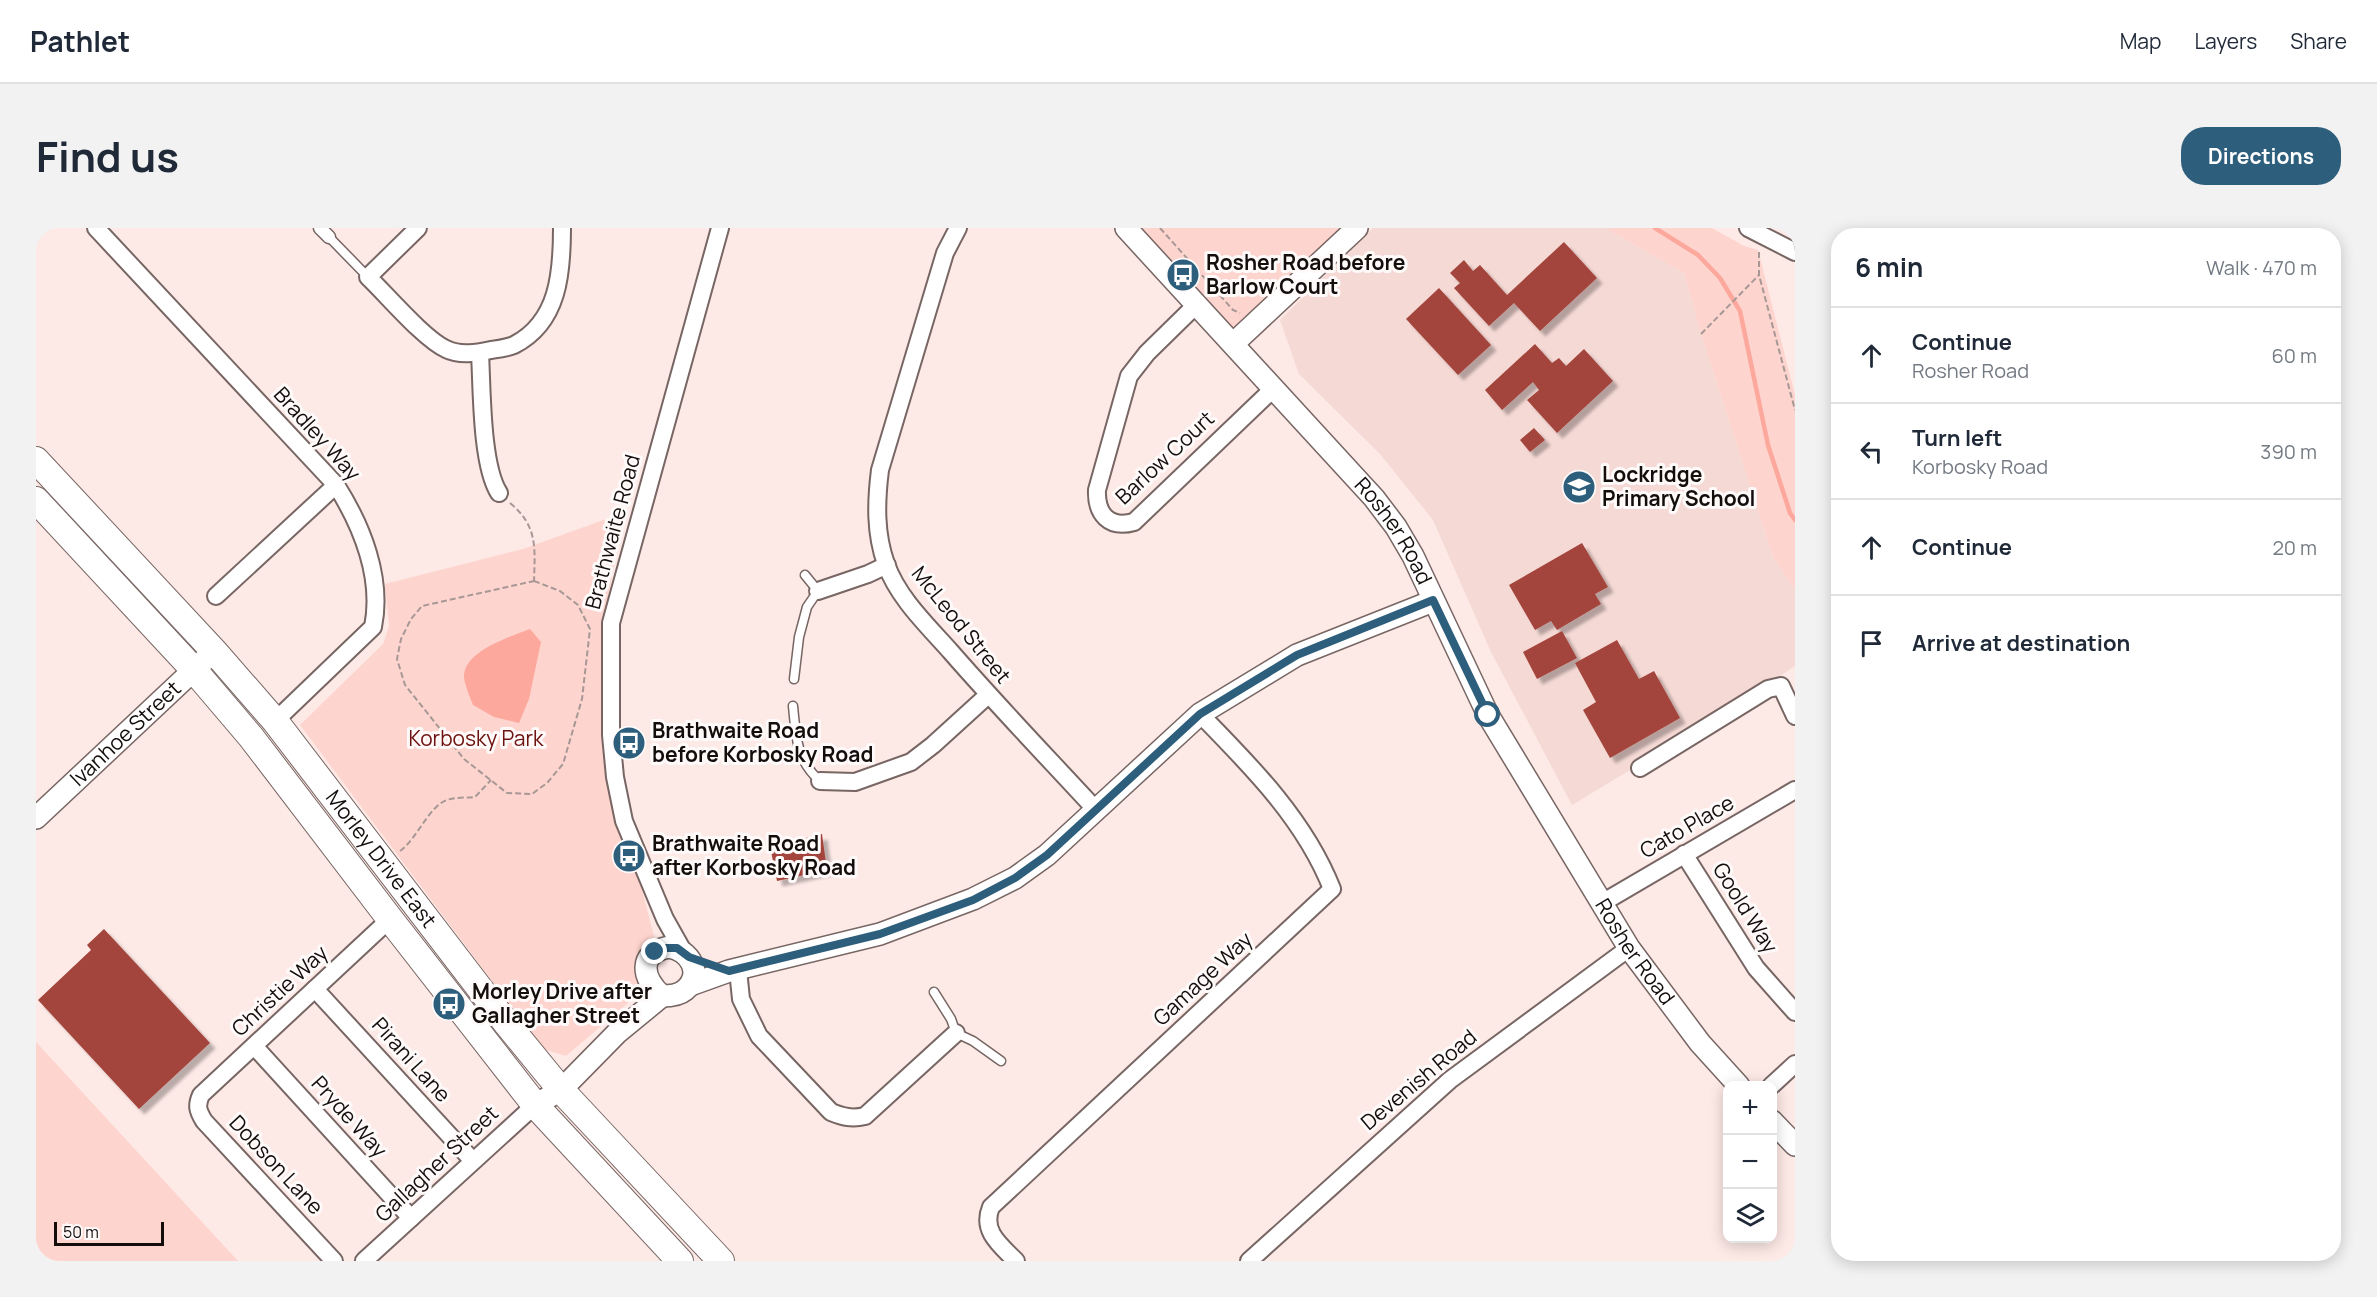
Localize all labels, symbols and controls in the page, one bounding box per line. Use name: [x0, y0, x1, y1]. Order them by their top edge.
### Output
text: Pathlet: [30, 22, 130, 60]
text: Map: [2120, 27, 2161, 55]
text: Layers: [2194, 27, 2257, 55]
text: Share: [2290, 27, 2347, 55]
text: Find us: [36, 127, 179, 185]
button: Directions: [2181, 127, 2341, 185]
place label: Rosher Road before Barlow Court: [1206, 248, 1405, 300]
text: 6 min: [1855, 249, 1923, 285]
text: Walk · 470 m: [2206, 254, 2317, 281]
bus stop icon: Rosher Road before Barlow Court: [1165, 257, 1201, 293]
text: Continue: [1912, 327, 2012, 357]
icon: ahead: [1855, 339, 1888, 372]
text: 60 m: [2271, 342, 2317, 369]
text: Rosher Road: [1912, 357, 2029, 384]
street label: Bradley Way: [268, 380, 367, 486]
street label: Barlow Court: [1109, 404, 1220, 510]
text: Turn left: [1912, 423, 2002, 453]
icon: left: [1855, 435, 1888, 468]
text: 390 m: [2260, 438, 2317, 465]
street label: Brathwaite Road: [578, 451, 646, 612]
text: Korbosky Road: [1912, 453, 2048, 480]
place label: Lockridge Primary School: [1602, 460, 1756, 512]
school or university icon: Lockridge Primary School: [1561, 469, 1597, 505]
street label: Rosher Road: [1349, 471, 1439, 589]
icon: ahead: [1855, 531, 1888, 564]
text: Continue: [1912, 532, 2012, 562]
text: 20 m: [2272, 534, 2317, 561]
street label: McLeod Street: [906, 560, 1018, 689]
icon: arrive: [1855, 627, 1888, 660]
text: Arrive at destination: [1912, 628, 2130, 658]
street label: Ivanhoe Street: [64, 674, 186, 792]
route start: [1474, 701, 1500, 727]
place label: Brathwaite Road before Korbosky Road: [652, 716, 873, 768]
park label: Korbosky Park: [409, 724, 544, 752]
bus stop icon: Brathwaite Road before Korbosky Road: [611, 725, 647, 761]
street label: Morley Drive East: [320, 784, 443, 933]
street label: Cato Place: [1634, 788, 1739, 864]
place label: Brathwaite Road after Korbosky Road: [652, 829, 856, 881]
bus stop icon: Brathwaite Road after Korbosky Road: [611, 838, 647, 874]
street label: Goold Way: [1707, 857, 1785, 958]
street label: Rosher Road: [1589, 893, 1682, 1010]
street label: Gamage Way: [1147, 925, 1258, 1031]
route end: [641, 938, 667, 964]
street label: Christie Way: [225, 939, 333, 1042]
place label: Morley Drive after Gallagher Street: [472, 977, 652, 1029]
bus stop icon: Morley Drive after Gallagher Street: [431, 986, 467, 1022]
street label: Pirani Lane: [366, 1011, 457, 1108]
street label: Devenish Road: [1355, 1023, 1482, 1136]
street label: Pryde Way: [306, 1070, 394, 1163]
map controls: [1723, 1081, 1777, 1243]
button: +: [1723, 1081, 1777, 1135]
street label: Gallagher Street: [369, 1099, 504, 1228]
street label: Dobson Lane: [224, 1109, 330, 1220]
button: −: [1723, 1135, 1777, 1189]
button: layers: [1723, 1189, 1777, 1243]
scale bar: [54, 1219, 164, 1246]
text: 50 m: [63, 1221, 99, 1243]

